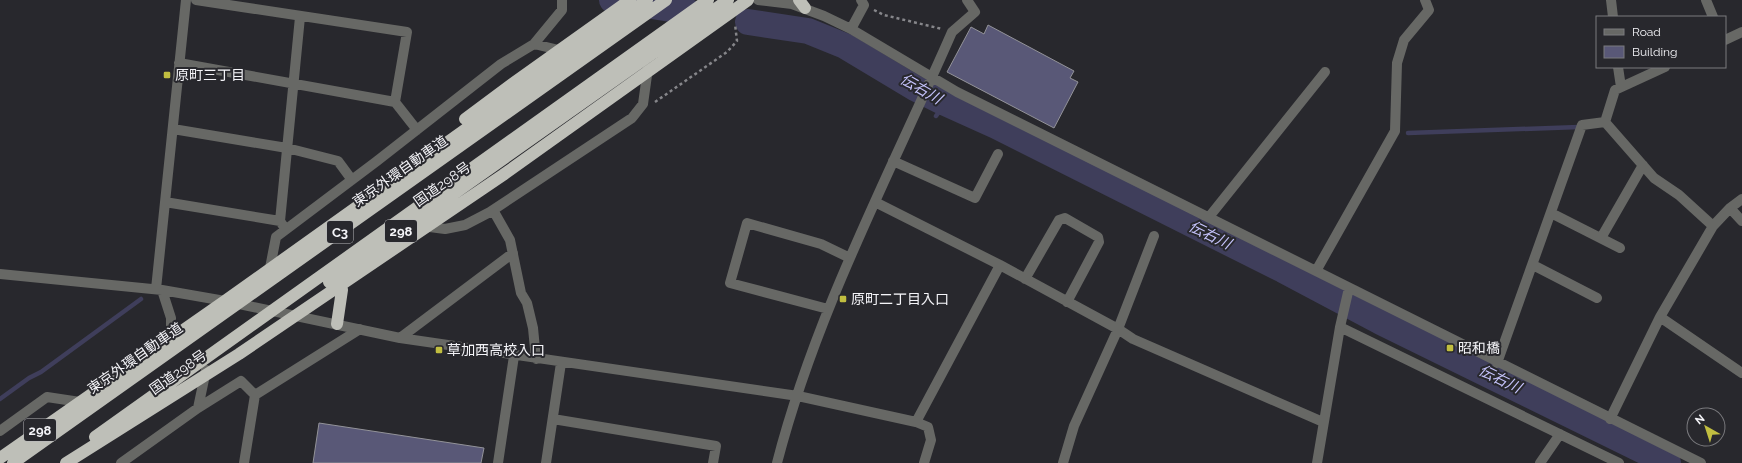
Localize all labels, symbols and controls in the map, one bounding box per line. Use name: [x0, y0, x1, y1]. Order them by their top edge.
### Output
legend: [1596, 16, 1726, 68]
text: Road: [1632, 25, 1661, 39]
text: Building: [1632, 45, 1678, 59]
place label: 原町三丁目: [175, 67, 245, 83]
marker: 原町三丁目: [162, 70, 172, 80]
water label: 伝右川: [897, 70, 947, 109]
street label: 東京外環自動車道: [350, 132, 450, 210]
street label: 国道298号: [410, 159, 474, 209]
water label: 伝右川: [1186, 217, 1236, 254]
road number: 298: [385, 220, 417, 242]
road number: C3: [327, 221, 353, 243]
place label: 原町二丁目入口: [851, 291, 949, 307]
marker: 原町二丁目入口: [838, 294, 848, 304]
street label: 東京外環自動車道: [85, 319, 185, 397]
place label: 昭和橋: [1458, 340, 1500, 356]
place label: 草加西高校入口: [447, 342, 545, 358]
marker: 昭和橋: [1445, 343, 1455, 353]
marker: 草加西高校入口: [434, 345, 444, 355]
street label: 国道298号: [146, 347, 210, 397]
water label: 伝右川: [1476, 361, 1526, 398]
north arrow: [1686, 407, 1726, 447]
text: N: [1693, 412, 1707, 427]
road number: 298: [24, 419, 56, 441]

